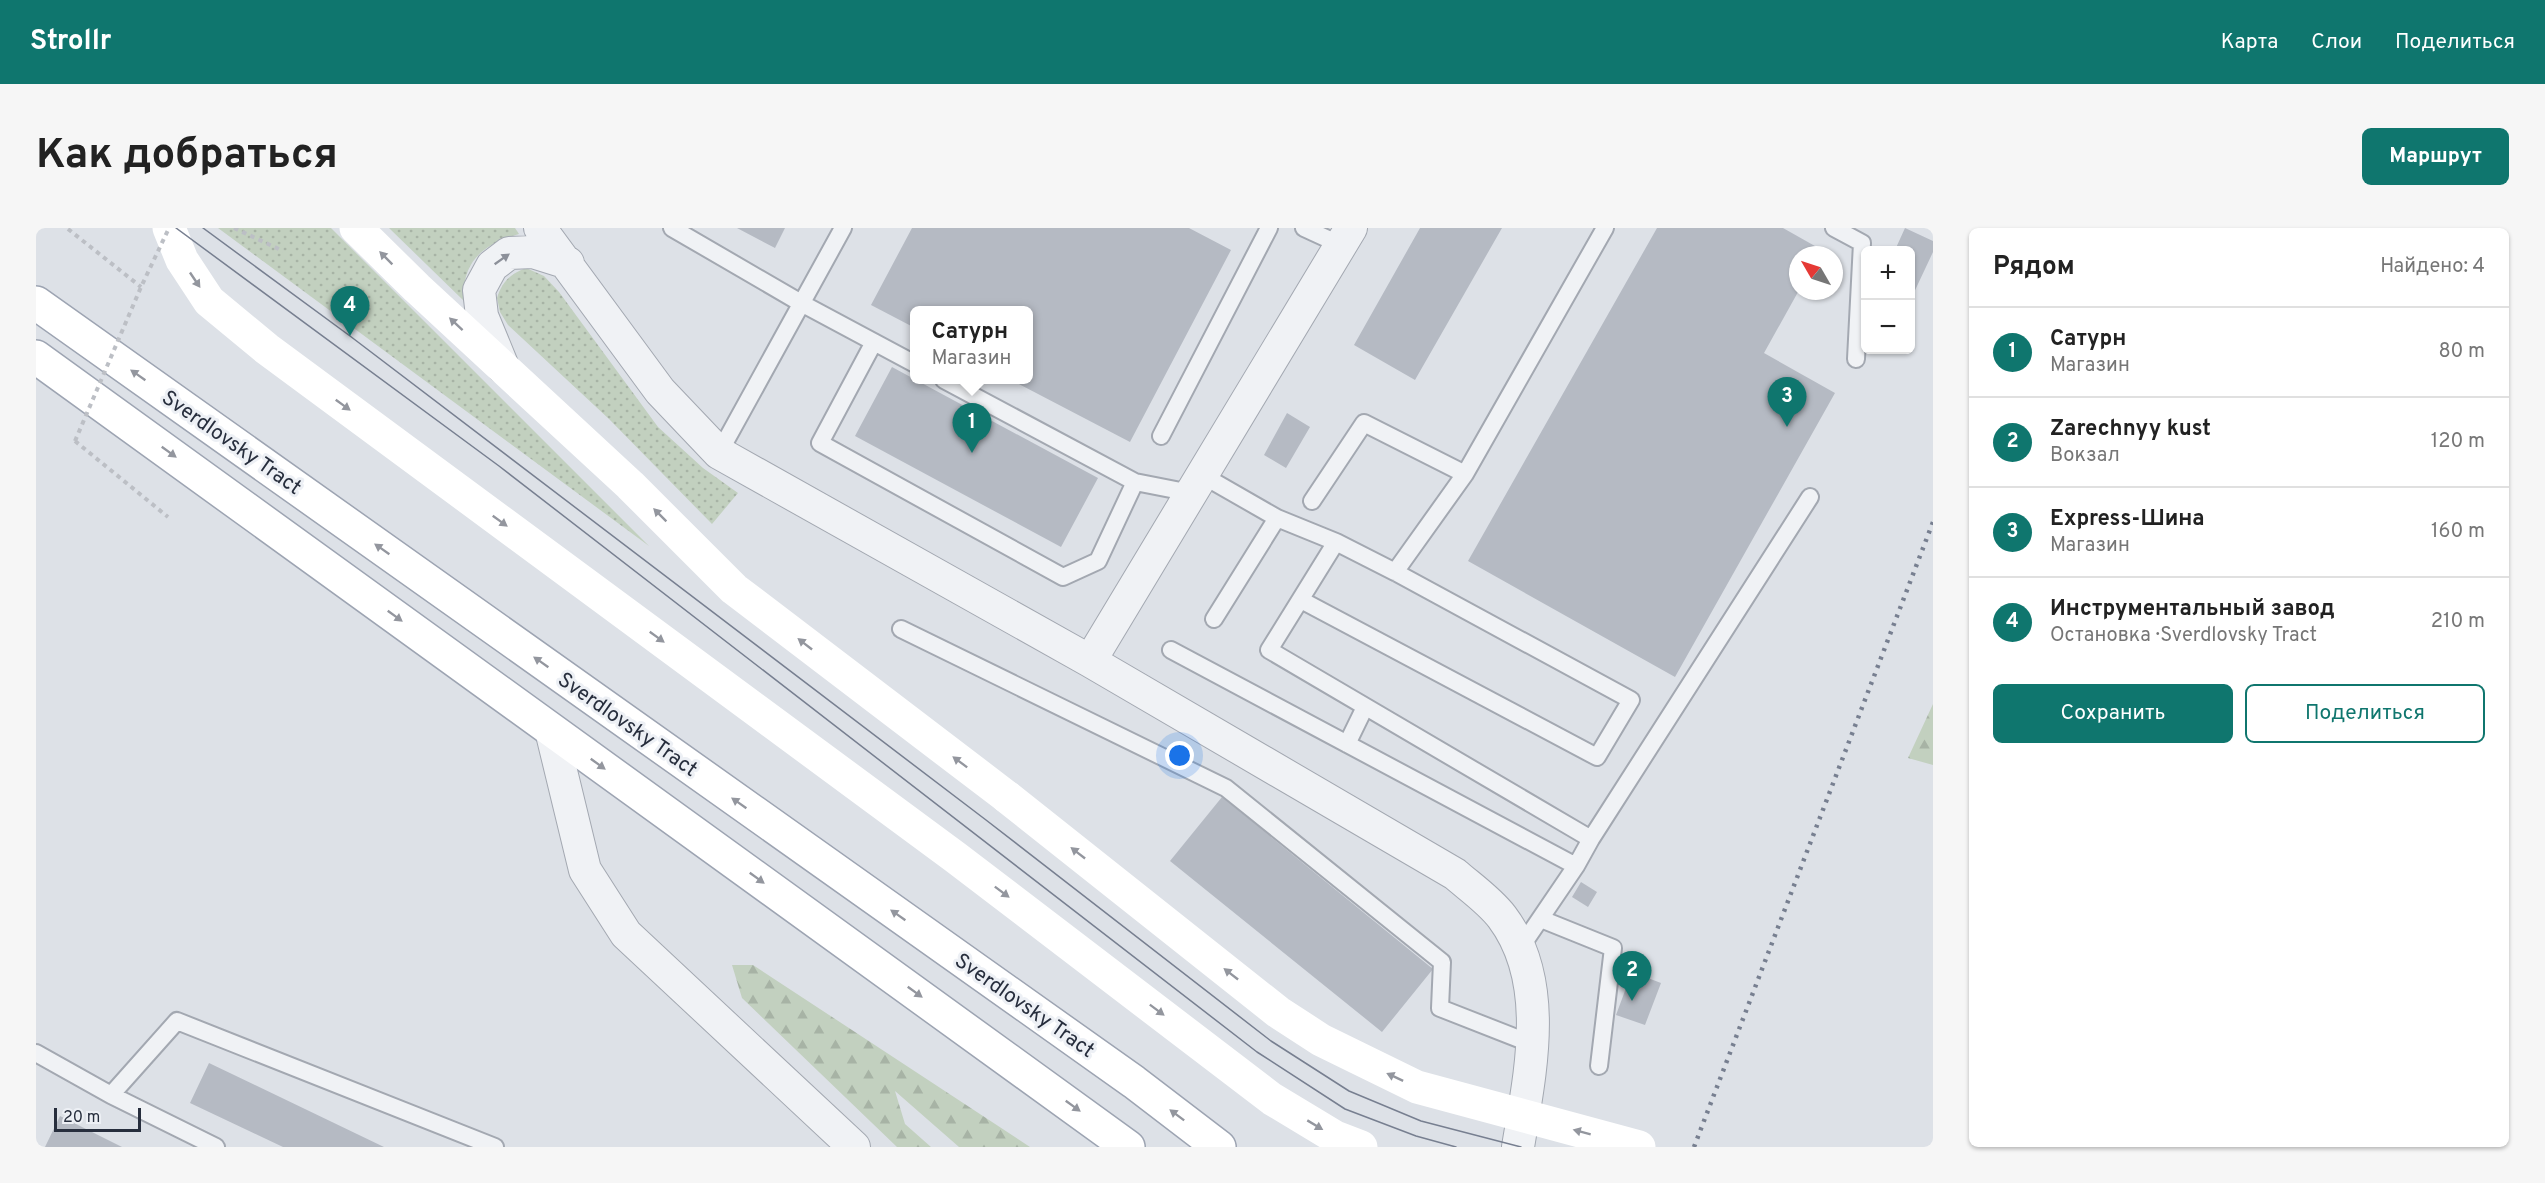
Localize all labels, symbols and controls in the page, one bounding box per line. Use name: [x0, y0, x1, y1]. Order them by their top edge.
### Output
text: Strollr: [30, 24, 112, 60]
text: Карта: [2221, 29, 2278, 56]
text: Слои: [2311, 29, 2362, 56]
text: Поделиться: [2395, 29, 2515, 56]
button: Маршрут: [2362, 128, 2509, 185]
text: Как добраться: [36, 130, 338, 183]
north arrow: [1789, 246, 1843, 300]
map controls: [1861, 246, 1915, 354]
button: +: [1861, 246, 1915, 300]
one-way arrow: [379, 251, 394, 265]
text: Рядом: [1993, 251, 2075, 284]
one-way arrow: [494, 253, 510, 265]
text: Найдено: 4: [2380, 254, 2485, 280]
one-way arrow: [189, 272, 200, 288]
pin: 4: [330, 286, 370, 336]
button: −: [1861, 300, 1915, 354]
popup: [910, 306, 1033, 384]
one-way arrow: [449, 318, 464, 331]
text: Сатурн: [932, 319, 1008, 346]
text: Сатурн: [2050, 326, 2126, 353]
text: 1: [2009, 339, 2017, 365]
text: 80 m: [2439, 339, 2485, 365]
text: Магазин: [932, 346, 1011, 372]
text: Магазин: [2050, 353, 2130, 379]
one-way arrow: [130, 370, 146, 381]
pin: 3: [1768, 378, 1806, 427]
street label: Sverdlovsky Tract: [156, 385, 306, 502]
one-way arrow: [334, 399, 350, 411]
pin: 1: [952, 404, 992, 453]
text: Zarechnyy kust: [2050, 416, 2211, 443]
text: 2: [2006, 429, 2019, 455]
text: 120 m: [2431, 429, 2485, 455]
text: Вокзал: [2050, 443, 2120, 469]
one-way arrow: [160, 446, 176, 458]
text: Express-Шина: [2050, 506, 2205, 533]
one-way arrow: [653, 508, 667, 522]
one-way arrow: [491, 515, 507, 527]
text: 3: [2007, 519, 2019, 545]
text: 160 m: [2431, 519, 2485, 545]
text: Магазин: [2050, 533, 2130, 559]
one-way arrow: [375, 543, 391, 555]
text: Инструментальный завод: [2050, 596, 2335, 623]
text: 4: [2006, 609, 2019, 635]
text: 210 m: [2431, 609, 2485, 635]
one-way arrow: [386, 610, 402, 622]
text: Остановка · Sverdlovsky Tract: [2050, 623, 2317, 649]
one-way arrow: [649, 630, 664, 642]
one-way arrow: [797, 638, 813, 651]
one-way arrow: [534, 657, 549, 669]
street label: Sverdlovsky Tract: [552, 667, 702, 784]
button: Сохранить: [1993, 684, 2233, 743]
button: Поделиться: [2245, 684, 2485, 743]
your location: [1165, 741, 1194, 770]
one-way arrow: [953, 756, 969, 768]
one-way arrow: [590, 758, 606, 770]
one-way arrow: [731, 797, 746, 809]
one-way arrow: [1070, 846, 1086, 859]
one-way arrow: [748, 872, 764, 884]
one-way arrow: [993, 886, 1009, 898]
one-way arrow: [890, 909, 906, 921]
street label: Sverdlovsky Tract: [949, 948, 1099, 1065]
pin: 2: [1612, 952, 1652, 1001]
one-way arrow: [1223, 969, 1238, 981]
one-way arrow: [906, 986, 922, 998]
one-way arrow: [1149, 1004, 1164, 1016]
one-way arrow: [1387, 1073, 1404, 1082]
one-way arrow: [1064, 1100, 1080, 1112]
scale bar: [54, 1105, 141, 1132]
text: 20 m: [63, 1108, 100, 1128]
one-way arrow: [1169, 1109, 1184, 1121]
one-way arrow: [1307, 1119, 1323, 1130]
one-way arrow: [1573, 1127, 1591, 1136]

